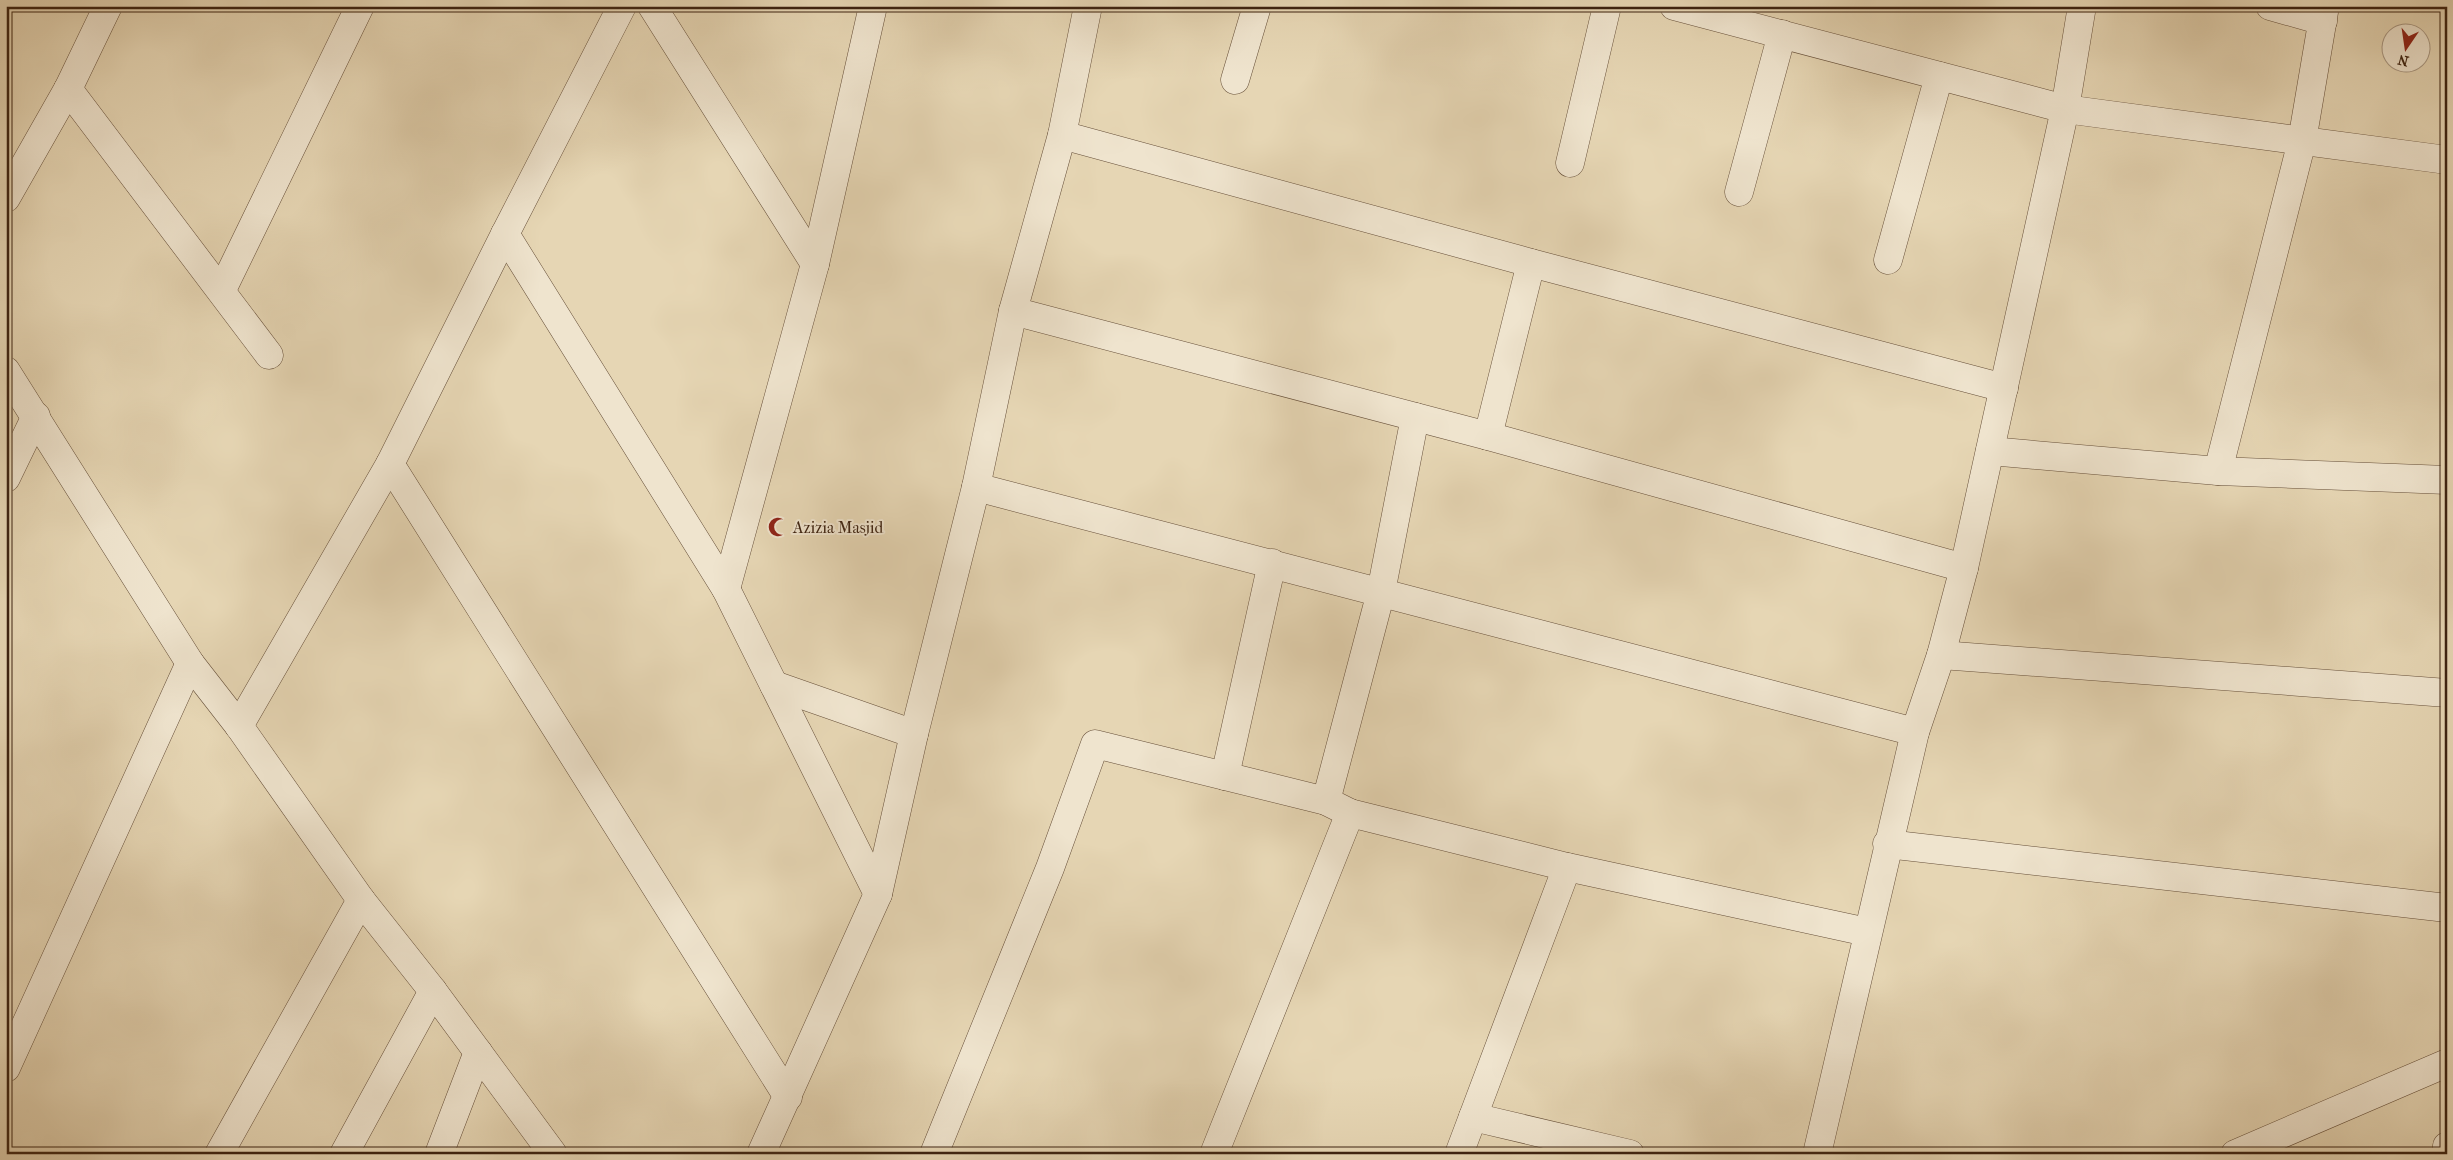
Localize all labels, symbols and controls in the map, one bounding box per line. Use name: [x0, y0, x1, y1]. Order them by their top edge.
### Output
north arrow: [2380, 22, 2430, 72]
text: N: [2396, 51, 2410, 70]
mosque icon: Azizia Masjid: [767, 516, 789, 538]
place label: Azizia Masjid: [792, 518, 883, 537]

